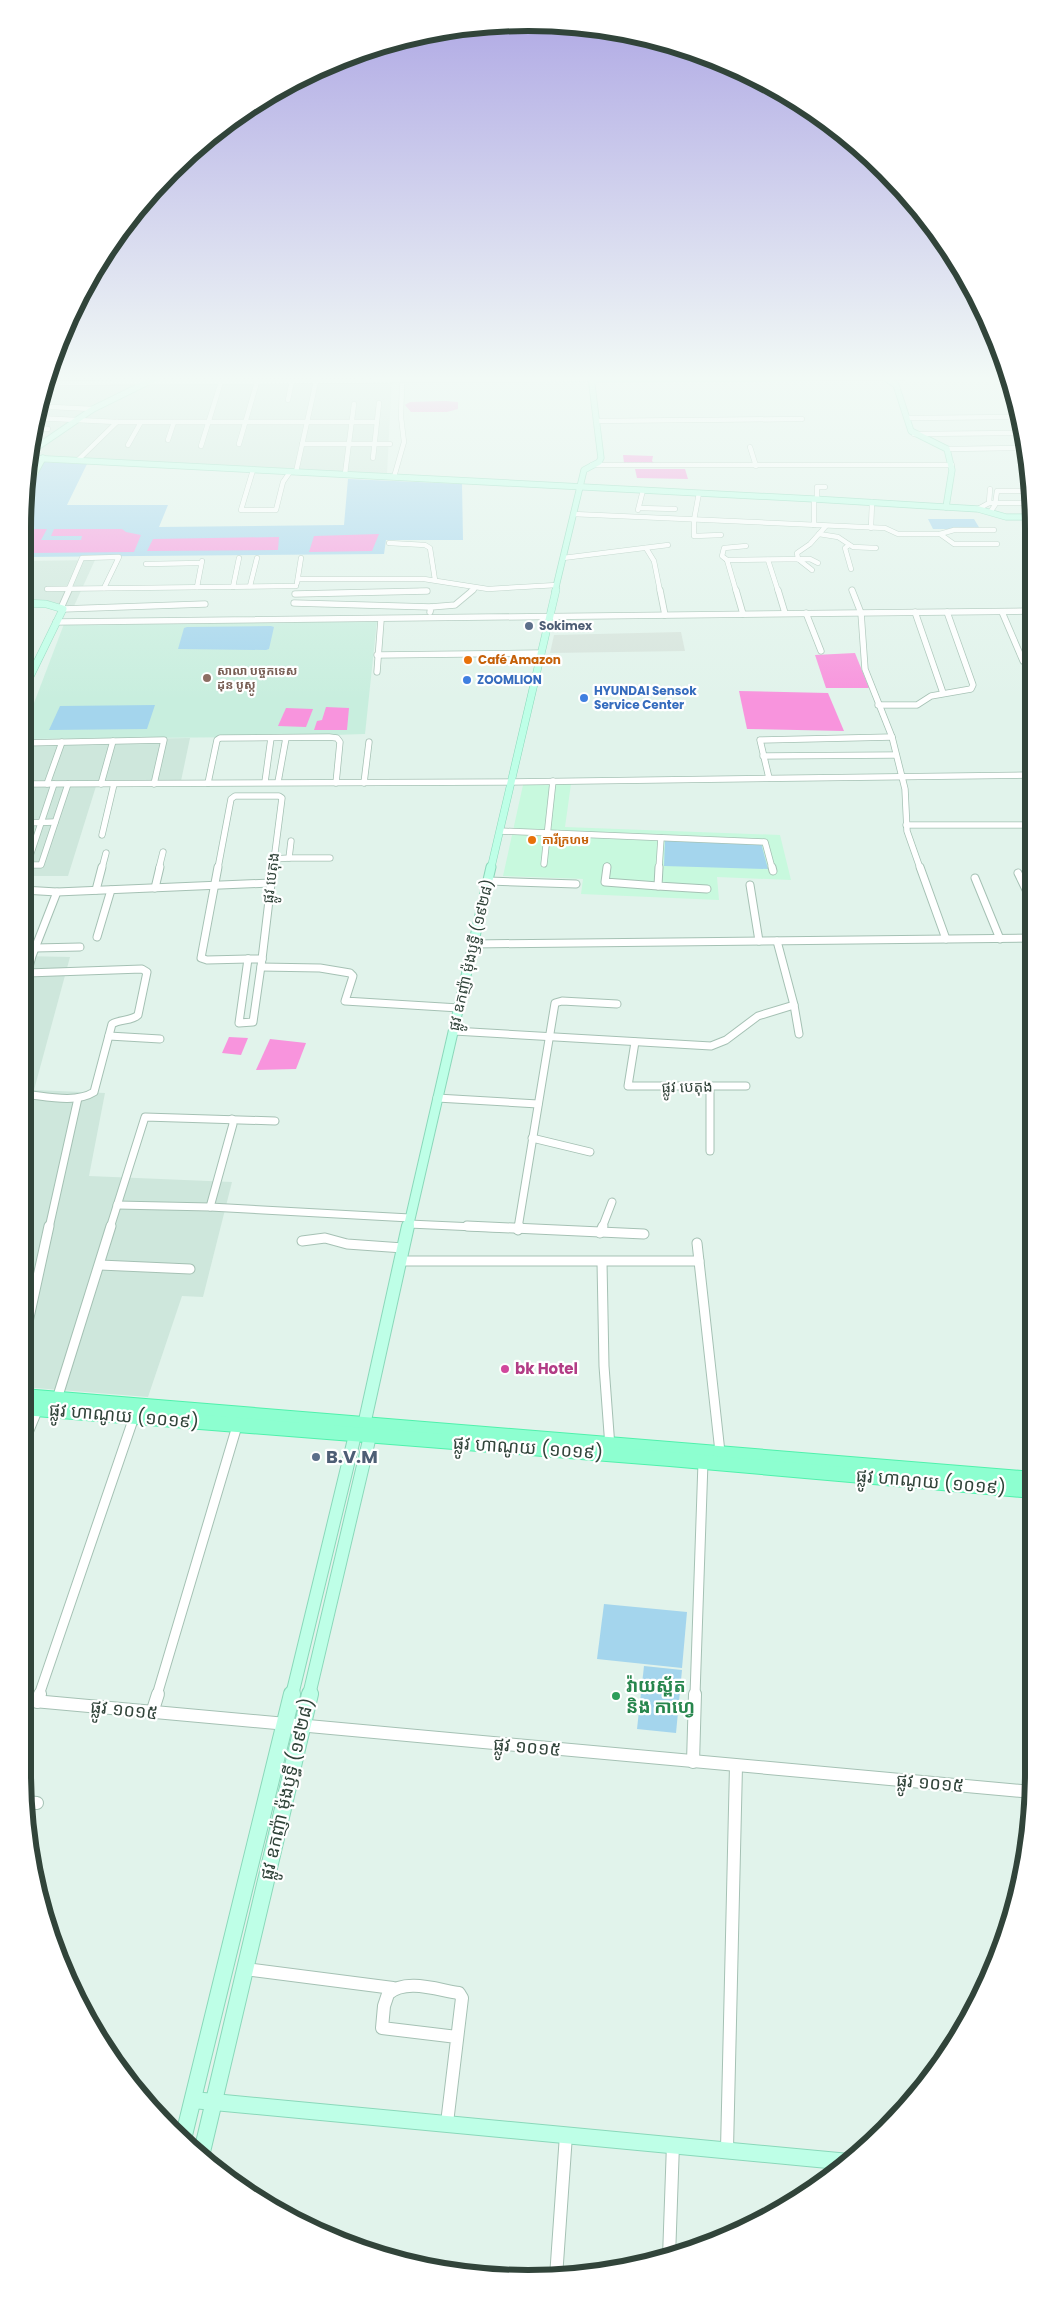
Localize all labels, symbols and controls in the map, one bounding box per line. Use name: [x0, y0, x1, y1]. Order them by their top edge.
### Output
place label: Sokimex: [539, 617, 593, 634]
marker: Sokimex: [523, 620, 535, 632]
place label: Café Amazon: [478, 651, 561, 668]
marker: Café Amazon: [462, 654, 474, 666]
place label: សាលា បច្ចកទេស ដុន បូស្កូ: [217, 662, 297, 696]
place label: ZOOMLION: [477, 671, 542, 688]
marker: សាលា បច្ចកទេស ដុន បូស្កូ: [201, 672, 213, 684]
marker: ZOOMLION: [461, 674, 473, 686]
place label: HYUNDAI Sensok Service Center: [594, 682, 697, 713]
marker: HYUNDAI Sensok Service Center: [578, 692, 590, 704]
place label: ការីក្រហម: [542, 831, 589, 848]
marker: ការីក្រហម: [526, 834, 538, 846]
street label: ផ្លូវ បេតុង: [257, 851, 287, 905]
street label: ផ្លូវ ឧកញ៉ា ម៉ុងឫទ្ធី (១៩២៨): [443, 877, 502, 1034]
street label: ផ្លូវ បេតុង: [661, 1076, 713, 1101]
place label: bk Hotel: [515, 1358, 578, 1379]
marker: bk Hotel: [499, 1363, 511, 1375]
street label: ផ្លូវ ហាណូយ (១០១៩): [48, 1396, 200, 1439]
street label: ផ្លូវ ហាណូយ (១០១៩): [452, 1430, 604, 1470]
place label: B.V.M: [326, 1444, 378, 1469]
marker: B.V.M: [310, 1451, 322, 1463]
street label: ផ្លូវ ហាណូយ (១០១៩): [855, 1462, 1007, 1505]
place label: វ៉ាយស្ព័ត និង កាហ្វេ: [626, 1673, 695, 1719]
marker: វ៉ាយស្ព័ត និង កាហ្វេ: [610, 1690, 622, 1702]
street label: ផ្លូវ ១០១៥: [89, 1694, 159, 1730]
street label: ផ្លូវ ឧកញ៉ា ម៉ុងឫទ្ធី (១៩២៨): [253, 1695, 324, 1883]
street label: ផ្លូវ ១០១៥: [492, 1731, 562, 1766]
street label: ផ្លូវ ១០១៥: [895, 1767, 965, 1802]

